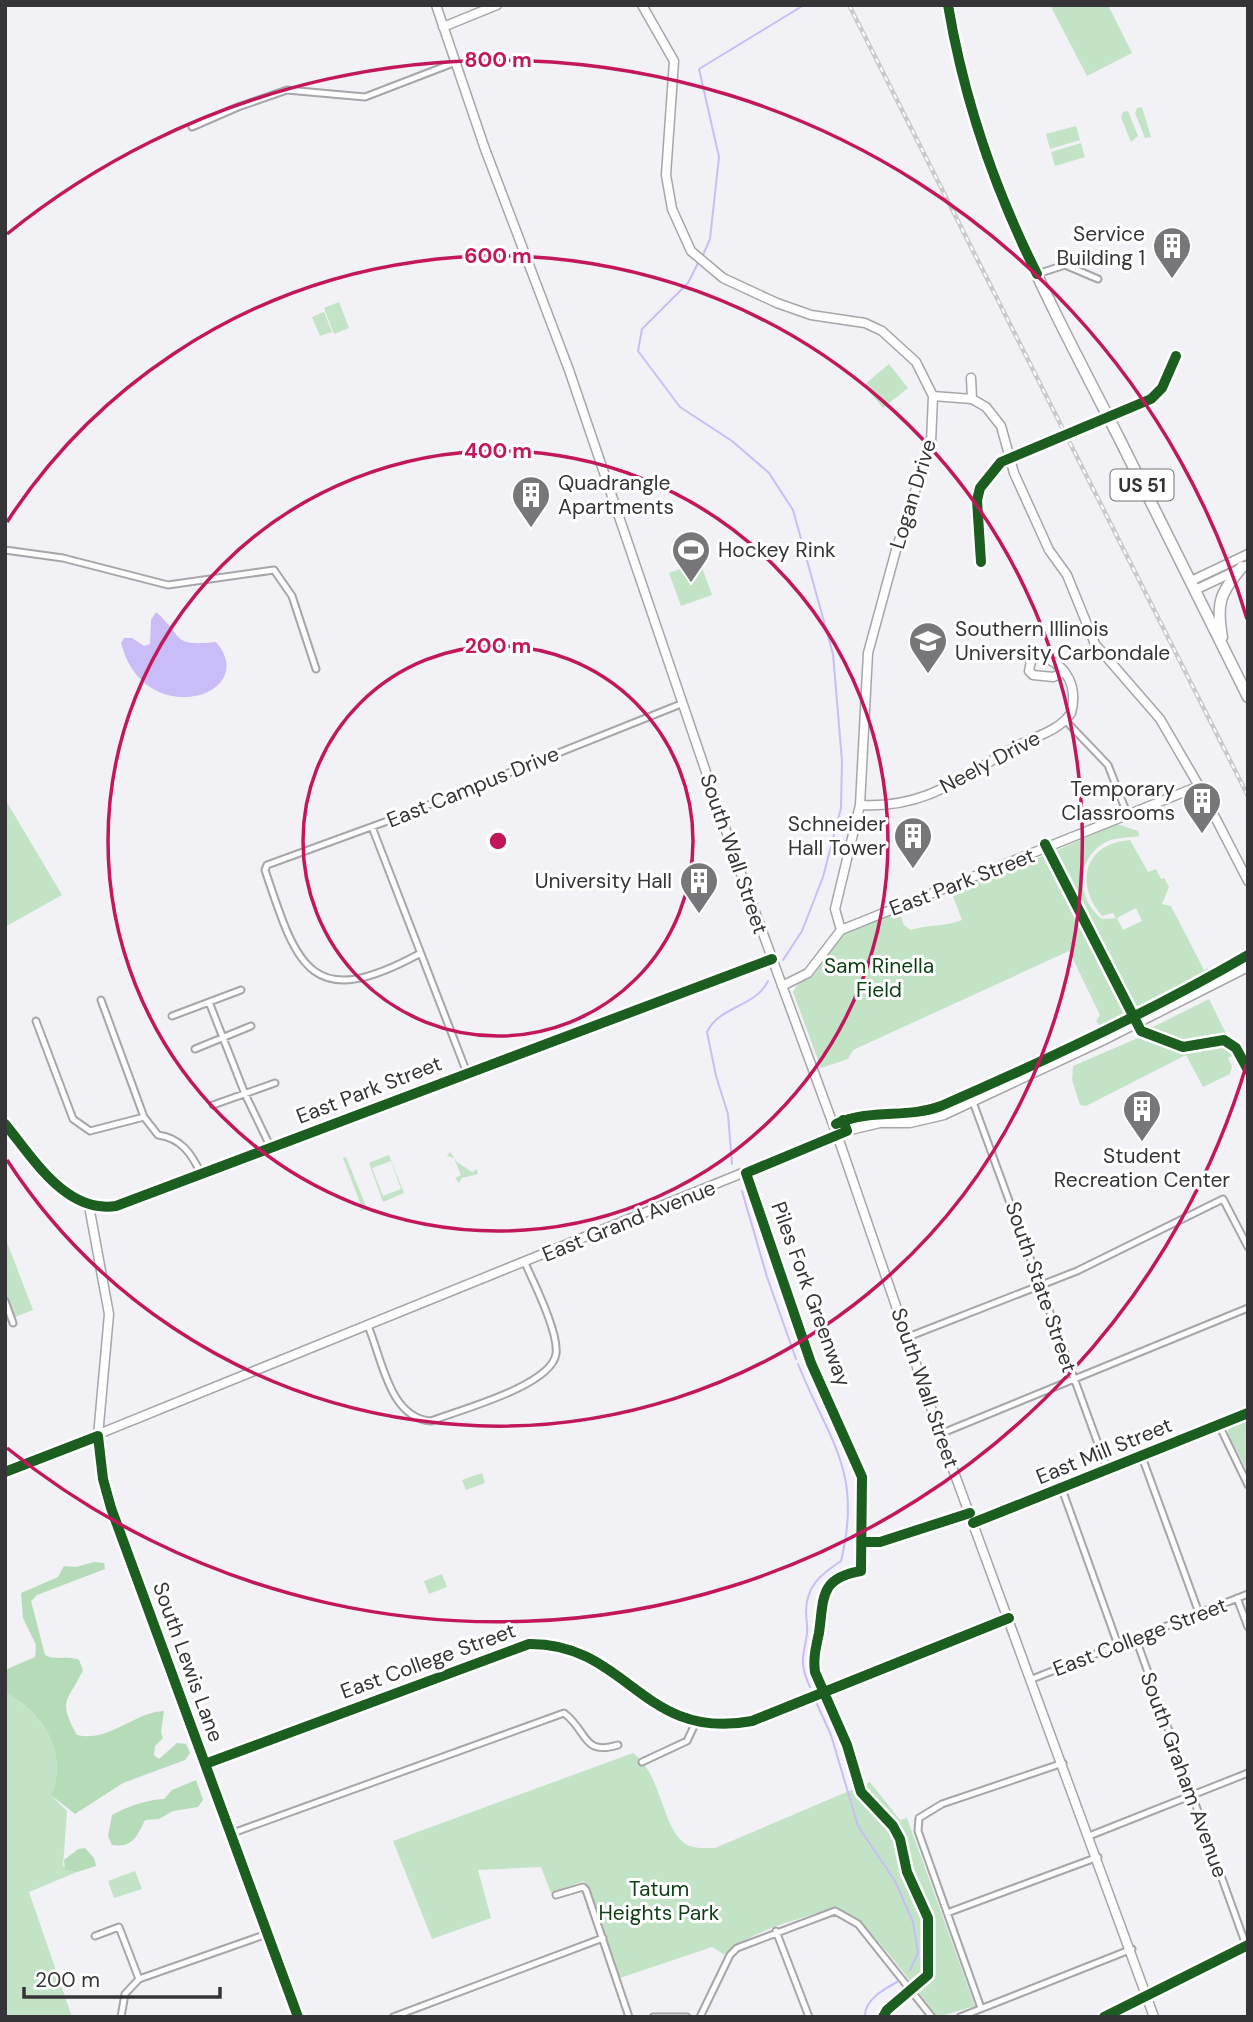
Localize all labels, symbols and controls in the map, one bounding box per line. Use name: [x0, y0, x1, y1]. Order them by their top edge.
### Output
text: 800 m: [464, 46, 532, 74]
place label: Service Building 1: [1056, 220, 1145, 272]
building icon: Service Building 1: [1151, 225, 1193, 280]
text: 600 m: [464, 242, 532, 270]
street label: Logan Drive: [883, 436, 943, 552]
text: 400 m: [464, 437, 532, 465]
place label: Quadrangle Apartments: [558, 469, 674, 521]
road number: US 51: [1110, 470, 1174, 500]
building icon: Quadrangle Apartments: [510, 474, 552, 529]
sports icon: Hockey Rink: [670, 529, 712, 584]
place label: Hockey Rink: [718, 536, 836, 564]
place label: Southern Illinois University Carbondale: [955, 615, 1170, 667]
school or university icon: Southern Illinois University Carbondale: [907, 620, 949, 675]
text: 200 m: [465, 632, 531, 660]
street label: Neely Drive: [935, 724, 1045, 800]
street label: East Campus Drive: [383, 740, 563, 834]
street label: South Wall Street: [693, 770, 775, 938]
place label: Temporary Classrooms: [1061, 775, 1175, 827]
building icon: Temporary Classrooms: [1181, 780, 1223, 835]
place label: Schneider Hall Tower: [788, 810, 886, 862]
building icon: Schneider Hall Tower: [892, 815, 934, 870]
centre of rings: [486, 829, 510, 853]
street label: East Park Street: [885, 841, 1039, 923]
building icon: University Hall: [678, 860, 720, 915]
place label: University Hall: [535, 867, 672, 895]
park label: Sam Rinella Field: [824, 952, 934, 1004]
street label: East Park Street: [292, 1049, 446, 1131]
building icon: Student Recreation Center: [1121, 1088, 1163, 1143]
place label: Student Recreation Center: [1054, 1142, 1230, 1194]
street label: East Grand Avenue: [538, 1173, 720, 1269]
street label: Piles Fork Greenway: [765, 1198, 858, 1391]
street label: South State Street: [999, 1198, 1083, 1376]
street label: South Wall Street: [884, 1304, 966, 1472]
street label: East Mill Street: [1032, 1411, 1176, 1491]
street label: South Lewis Lane: [146, 1578, 230, 1746]
street label: East College Street: [1049, 1591, 1231, 1683]
street label: East College Street: [337, 1616, 519, 1706]
street label: South Graham Avenue: [1134, 1668, 1234, 1882]
park label: Tatum Heights Park: [599, 1875, 720, 1927]
scale bar: [24, 1955, 220, 1999]
text: 200 m: [35, 1966, 100, 1994]

